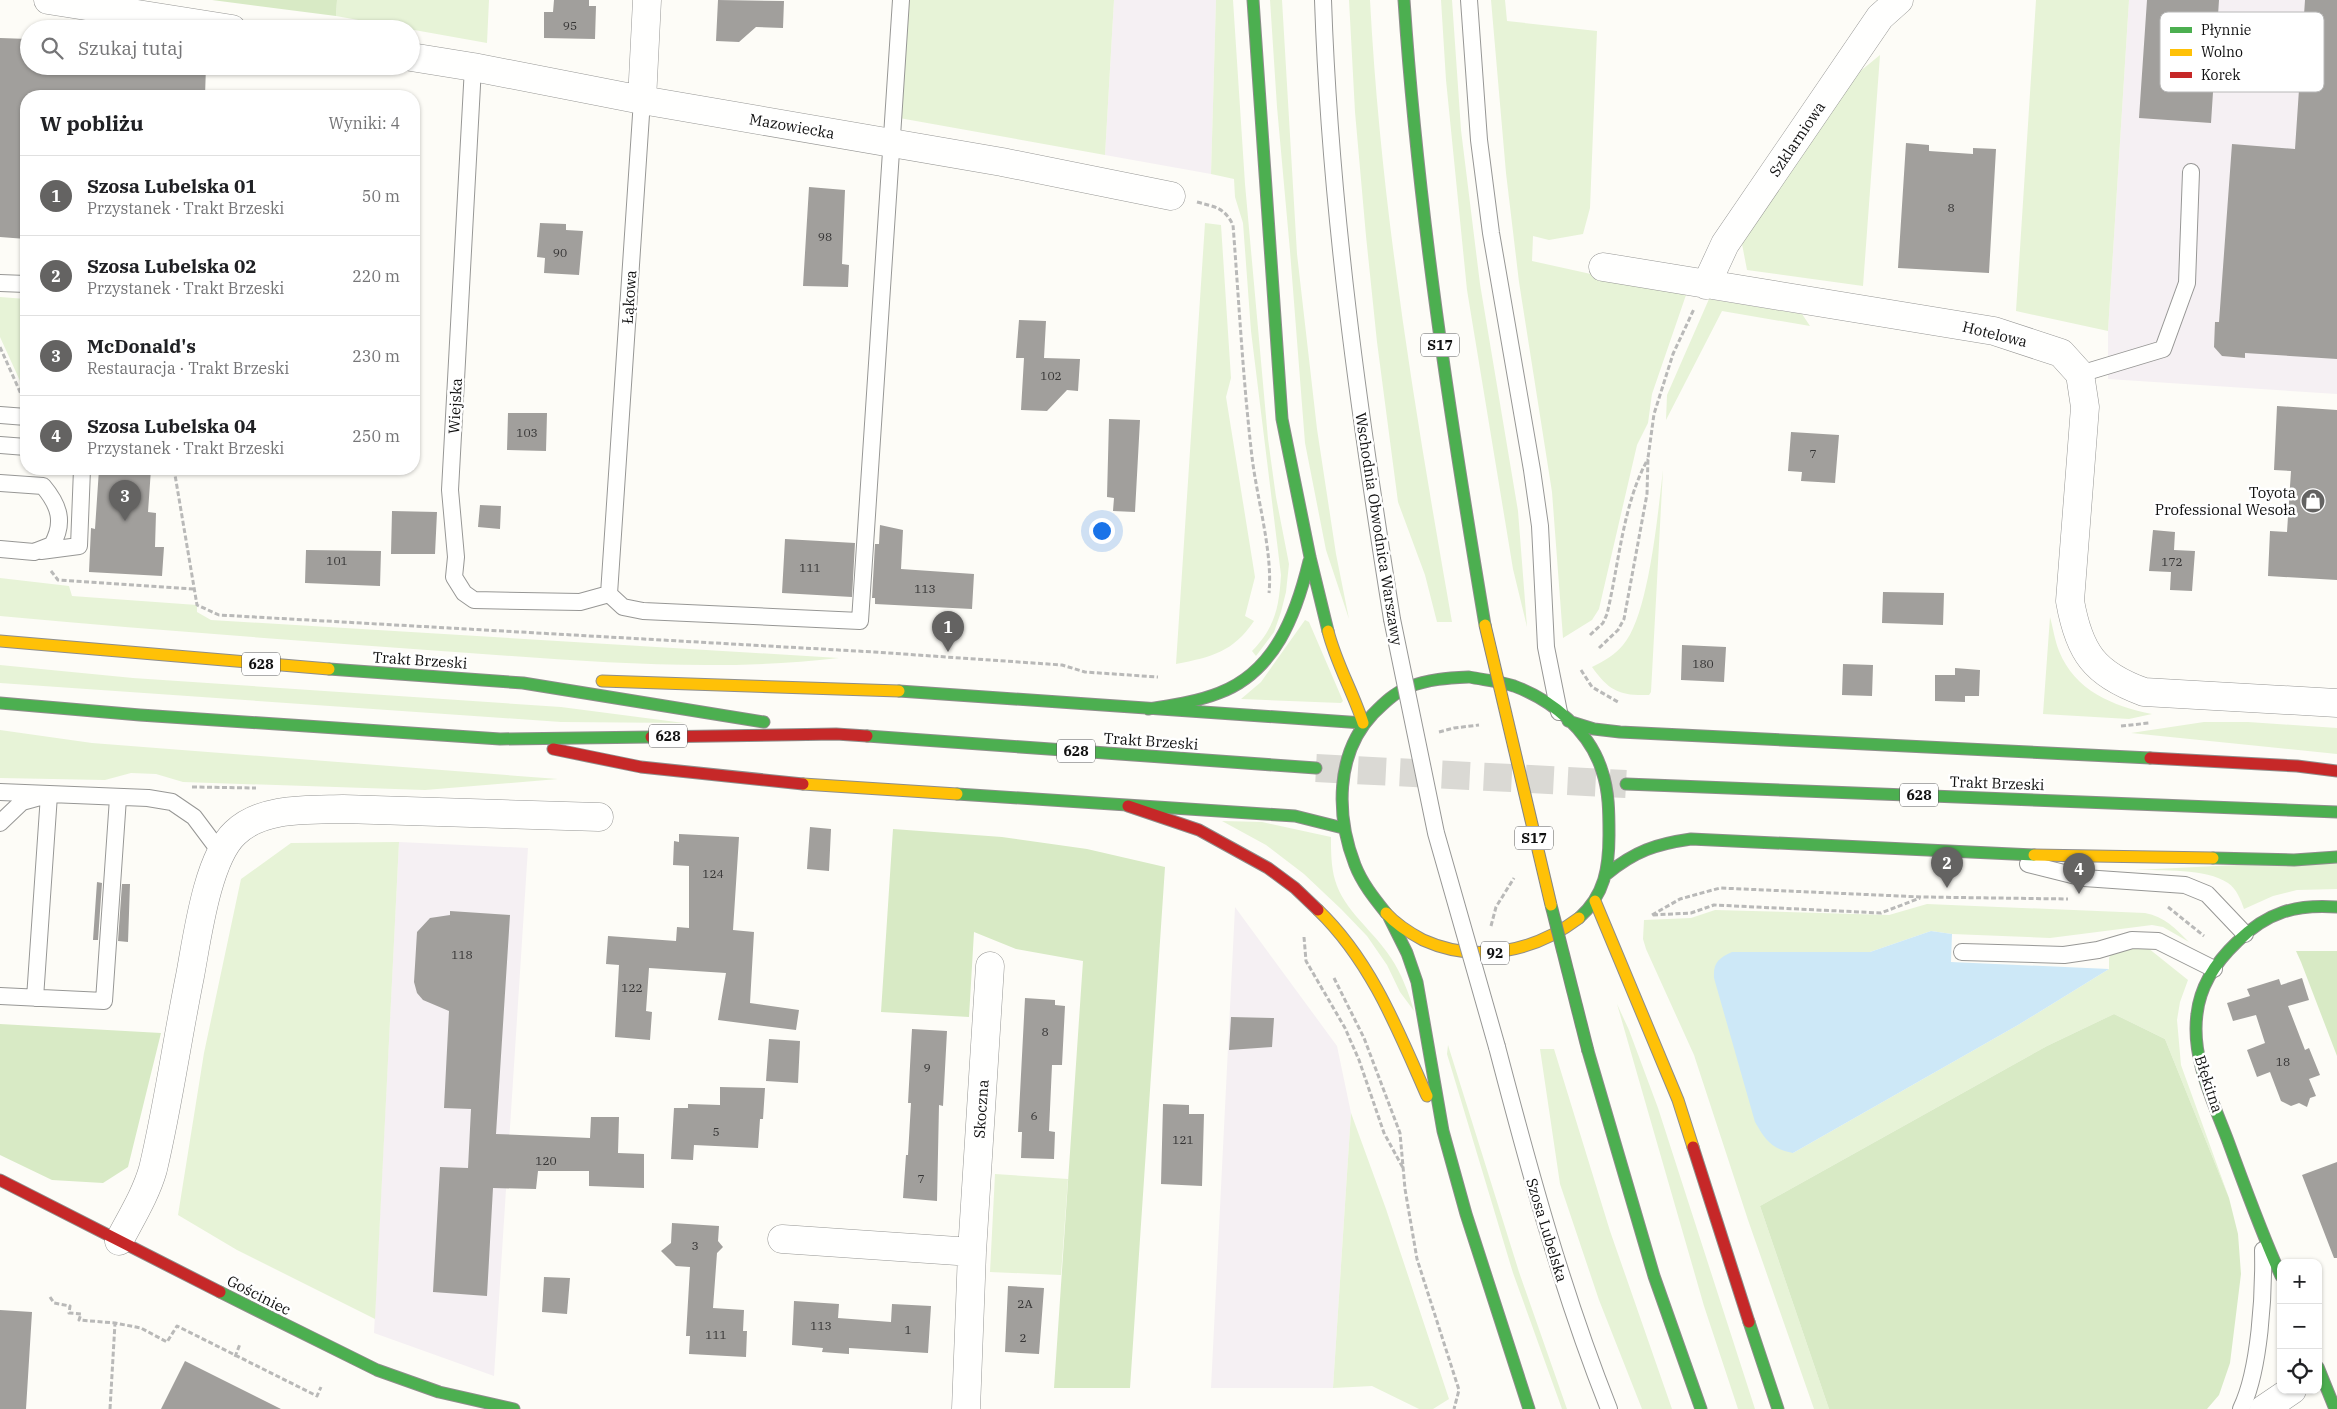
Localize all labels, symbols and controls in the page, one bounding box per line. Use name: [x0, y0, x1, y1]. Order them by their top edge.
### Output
legend: [2160, 12, 2324, 92]
house number: 95: [563, 18, 577, 33]
search box: [20, 20, 420, 75]
text: Płynnie: [2201, 21, 2251, 39]
icon: search: [38, 34, 66, 62]
text: Szukaj tutaj: [78, 36, 183, 60]
text: Wolno: [2201, 43, 2243, 61]
text: Korek: [2201, 66, 2241, 84]
street label: Szklarniowa: [1765, 98, 1829, 180]
text: W pobliżu: [40, 109, 143, 137]
street label: Mazowiecka: [748, 109, 836, 143]
text: Wyniki: 4: [328, 113, 400, 133]
text: Szosa Lubelska 01: [87, 174, 257, 198]
text: 1: [51, 186, 61, 206]
text: 50 m: [362, 186, 400, 206]
text: Przystanek · Trakt Brzeski: [87, 198, 284, 218]
house number: 8: [1947, 200, 1955, 215]
house number: 98: [818, 229, 832, 244]
house number: 90: [553, 245, 567, 260]
text: Szosa Lubelska 02: [87, 254, 257, 278]
text: 2: [51, 266, 61, 286]
text: 220 m: [352, 266, 400, 286]
street label: Łąkowa: [618, 270, 640, 324]
text: Przystanek · Trakt Brzeski: [87, 278, 284, 298]
street label: Hotelowa: [1961, 317, 2029, 351]
text: McDonald's: [87, 334, 196, 358]
road number: S17: [1421, 334, 1459, 356]
text: 3: [51, 346, 61, 366]
text: 230 m: [352, 346, 400, 366]
text: Restauracja · Trakt Brzeski: [87, 358, 289, 378]
house number: 102: [1040, 368, 1062, 383]
street label: Wiejska: [444, 378, 466, 434]
street label: Wschodnia Obwodnica Warszawy: [1351, 411, 1407, 647]
text: Szosa Lubelska 04: [87, 414, 257, 438]
house number: 103: [516, 425, 538, 440]
text: 4: [51, 426, 61, 446]
text: 250 m: [352, 426, 400, 446]
text: Przystanek · Trakt Brzeski: [87, 438, 284, 458]
house number: 7: [1809, 446, 1817, 461]
pin: 3: [109, 480, 141, 521]
place label: Toyota Professional Wesoła: [2155, 483, 2296, 519]
shop icon: Toyota Professional Wesoła: [2300, 488, 2326, 514]
your location: [1089, 518, 1115, 544]
house number: 101: [326, 553, 348, 568]
house number: 172: [2161, 554, 2183, 569]
house number: 111: [799, 560, 821, 575]
house number: 113: [914, 581, 936, 596]
pin: 1: [932, 611, 964, 652]
street label: Trakt Brzeski: [372, 647, 468, 673]
road number: 628: [242, 652, 280, 676]
house number: 180: [1692, 656, 1714, 671]
road number: 628: [649, 724, 687, 748]
street label: Trakt Brzeski: [1103, 728, 1199, 754]
road number: 628: [1057, 739, 1095, 762]
street label: Trakt Brzeski: [1949, 772, 2045, 794]
road number: 628: [1900, 784, 1938, 806]
road number: S17: [1515, 826, 1553, 850]
pin: 2: [1931, 847, 1963, 888]
pin: 4: [2063, 853, 2095, 894]
house number: 124: [702, 866, 724, 881]
road number: 92: [1481, 941, 1509, 964]
house number: 118: [451, 947, 473, 962]
house number: 122: [621, 980, 643, 995]
house number: 8: [1041, 1024, 1049, 1039]
street label: Błękitna: [2191, 1053, 2227, 1115]
house number: 18: [2276, 1054, 2290, 1069]
house number: 9: [923, 1060, 931, 1075]
street label: Skoczna: [969, 1079, 993, 1139]
house number: 6: [1030, 1108, 1038, 1123]
house number: 5: [712, 1124, 720, 1139]
house number: 121: [1172, 1132, 1194, 1147]
house number: 120: [535, 1153, 557, 1168]
house number: 7: [917, 1171, 925, 1186]
street label: Szosa Lubelska: [1522, 1176, 1572, 1284]
house number: 3: [691, 1238, 699, 1253]
map controls: [2277, 1259, 2322, 1394]
button: +: [2277, 1259, 2322, 1304]
street label: Gościniec: [224, 1271, 294, 1319]
house number: 2A: [1017, 1296, 1033, 1311]
button: −: [2277, 1304, 2322, 1349]
house number: 113: [810, 1318, 832, 1333]
house number: 1: [904, 1322, 912, 1337]
house number: 111: [705, 1327, 727, 1342]
house number: 2: [1019, 1330, 1027, 1345]
button: locate: [2277, 1349, 2322, 1394]

